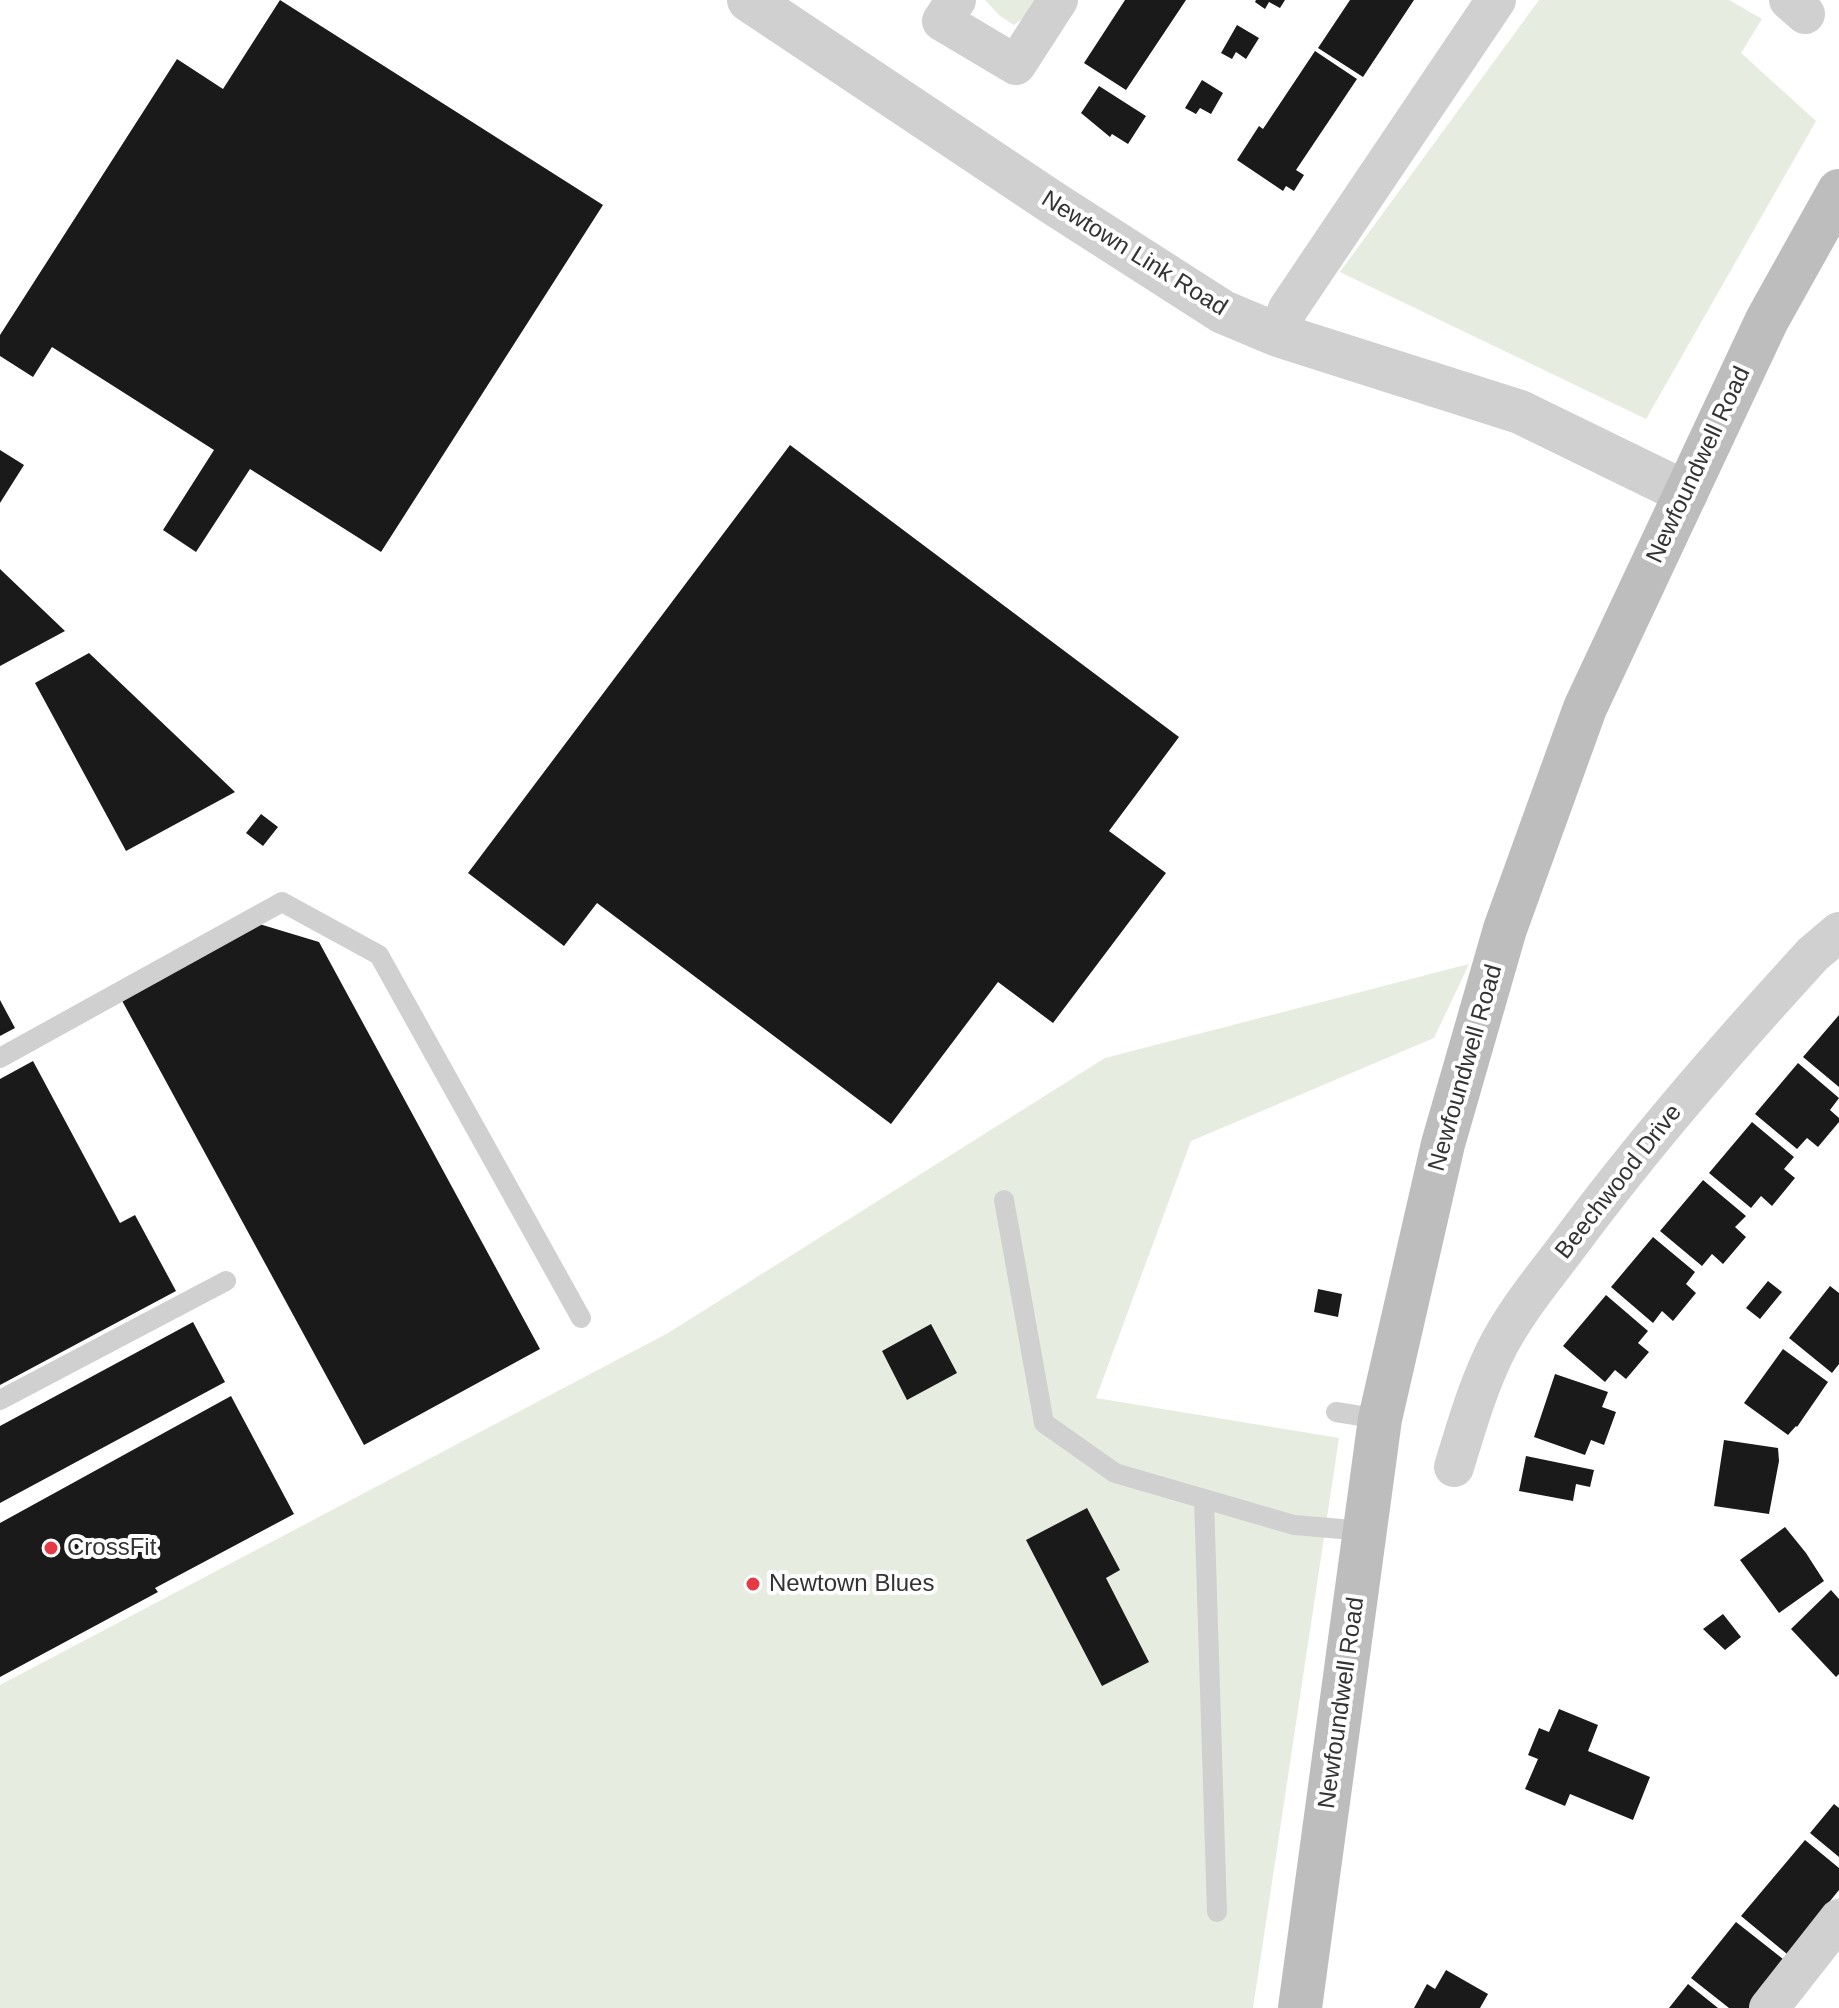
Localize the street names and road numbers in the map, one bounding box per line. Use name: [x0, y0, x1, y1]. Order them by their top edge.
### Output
street label: Newtown Link Road: [1036, 185, 1232, 323]
street label: Newfoundwell Road: [1641, 362, 1757, 568]
street label: Newfoundwell Road: [1423, 961, 1509, 1175]
street label: Beechwood Drive: [1550, 1099, 1688, 1265]
street label: Newfoundwell Road: [1313, 1595, 1371, 1811]

